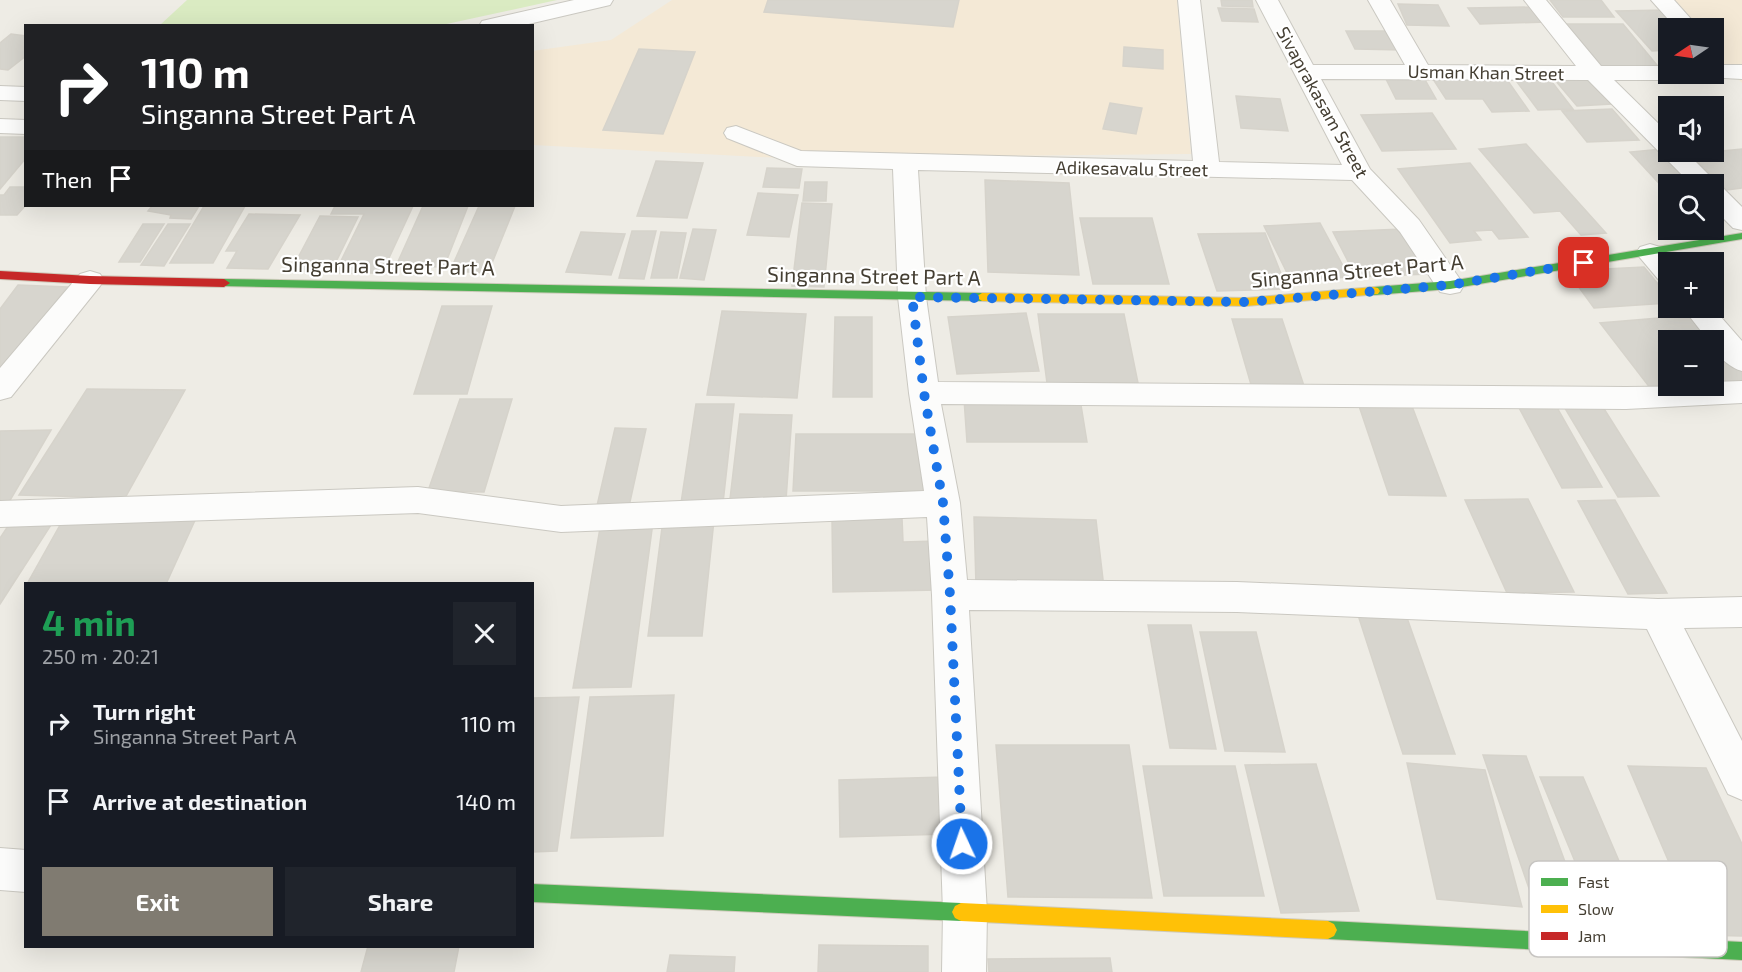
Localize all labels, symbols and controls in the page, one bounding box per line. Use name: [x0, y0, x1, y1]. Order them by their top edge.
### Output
north arrow: [1658, 18, 1724, 84]
map controls: [1658, 18, 1724, 396]
street label: Sivaprakasam Street: [1272, 23, 1374, 181]
text: 110 m: [141, 46, 250, 96]
icon: right: [42, 48, 120, 126]
street label: Usman Khan Street: [1407, 60, 1565, 84]
button: sound: [1658, 96, 1724, 162]
text: Singanna Street Part A: [141, 97, 415, 129]
street label: Adikesavalu Street: [1056, 156, 1209, 180]
icon: arrive: [104, 162, 137, 195]
text: Then: [42, 166, 92, 192]
button: search: [1658, 174, 1724, 240]
pin: [1558, 237, 1609, 288]
icon: arrive: [1567, 246, 1600, 279]
street label: Singanna Street Part A: [1250, 248, 1464, 292]
street label: Singanna Street Part A: [281, 251, 495, 279]
button: +: [1658, 252, 1724, 318]
street label: Singanna Street Part A: [767, 261, 981, 289]
button: −: [1658, 330, 1724, 396]
text: 4 min: [42, 600, 136, 643]
button: close: [453, 602, 516, 665]
text: 250 m · 20:21: [42, 644, 159, 668]
text: Turn right: [93, 698, 195, 724]
icon: right: [42, 707, 75, 740]
text: 110 m: [461, 710, 516, 736]
text: Singanna Street Part A: [93, 724, 296, 748]
icon: arrive: [42, 785, 75, 818]
text: Arrive at destination: [93, 788, 307, 814]
text: 140 m: [456, 788, 516, 814]
position arrow: [930, 812, 994, 876]
legend: [1529, 861, 1727, 957]
button: Exit: [42, 867, 273, 936]
button: Share: [285, 867, 516, 936]
text: Fast: [1578, 872, 1609, 891]
text: Slow: [1578, 899, 1614, 918]
text: Jam: [1578, 926, 1606, 945]

